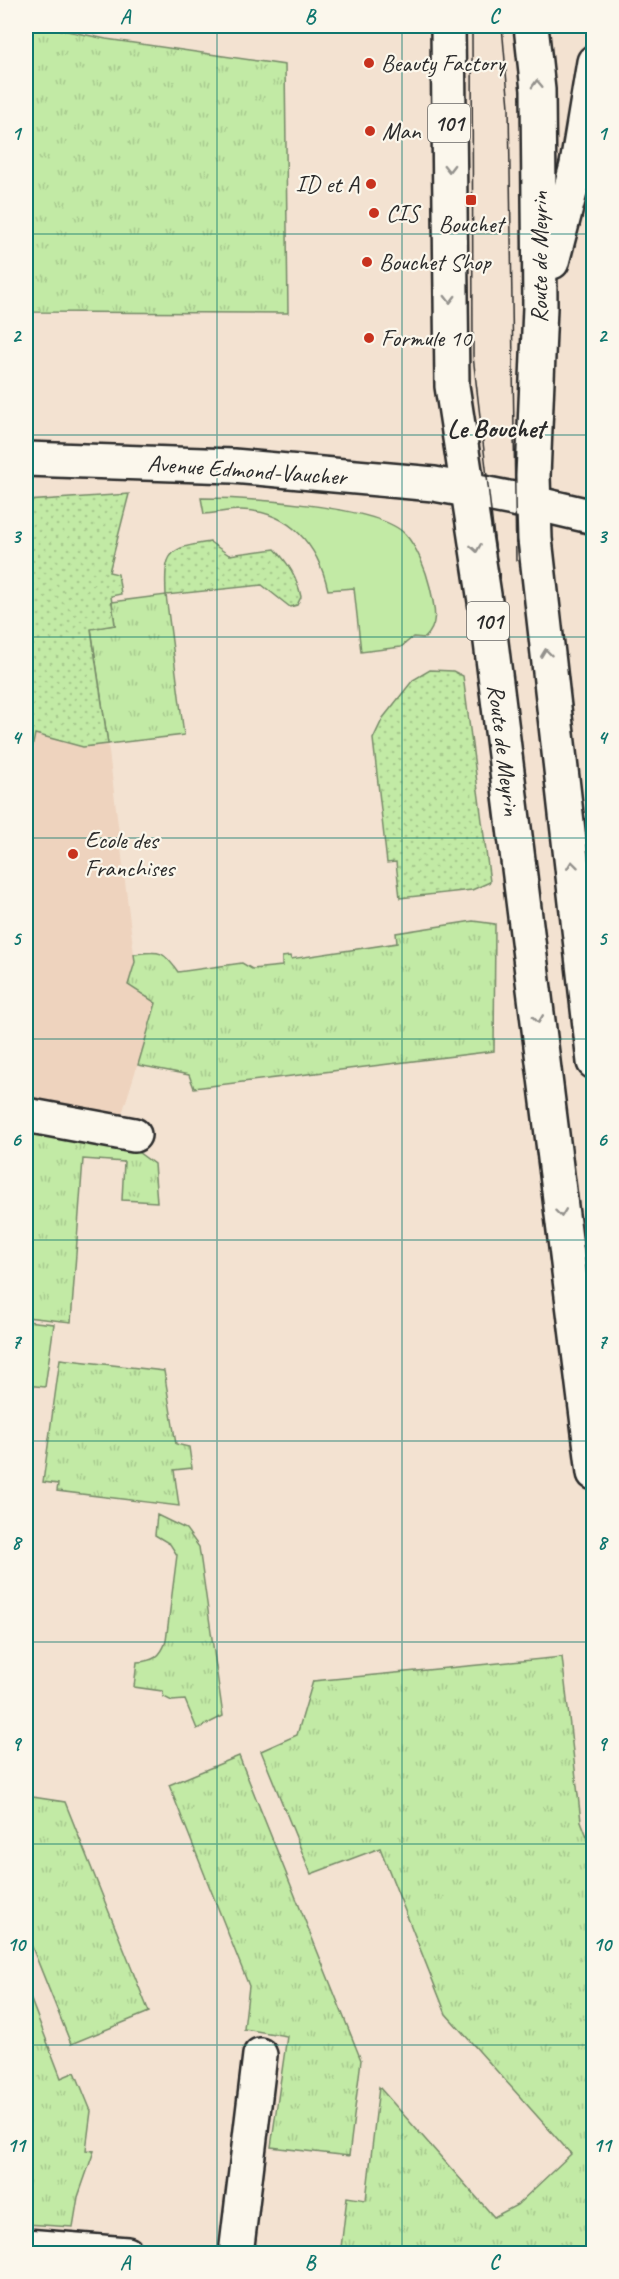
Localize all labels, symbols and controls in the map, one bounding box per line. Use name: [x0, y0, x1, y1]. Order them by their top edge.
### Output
text: A: [120, 4, 132, 29]
text: B: [305, 4, 317, 29]
text: C: [489, 4, 501, 29]
place label: Beauty Factory: [381, 48, 506, 78]
marker: Beauty Factory: [362, 56, 376, 70]
one-way arrow: [531, 80, 544, 89]
road number: 101: [428, 104, 470, 142]
place label: Man: [382, 116, 422, 146]
text: 1: [12, 121, 23, 146]
text: 1: [598, 121, 609, 146]
marker: Man: [363, 124, 377, 138]
one-way arrow: [443, 163, 455, 172]
place label: ID et A: [295, 169, 360, 199]
marker: ID et A: [364, 177, 378, 191]
street label: Route de Meyrin: [524, 191, 554, 323]
marker: Bouchet: [464, 193, 478, 207]
place label: CIS: [386, 198, 422, 228]
marker: CIS: [367, 206, 381, 220]
place label: Bouchet: [439, 209, 507, 239]
place label: Bouchet Shop: [379, 247, 493, 277]
marker: Bouchet Shop: [360, 255, 374, 269]
one-way arrow: [444, 295, 456, 304]
text: 2: [12, 323, 23, 348]
place label: Formule 10: [381, 323, 474, 353]
text: 2: [598, 323, 609, 348]
marker: Formule 10: [362, 331, 376, 345]
district label: Le Bouchet: [447, 412, 549, 445]
street label: Avenue Edmond-Vaucher: [147, 448, 350, 492]
text: 3: [12, 524, 23, 549]
text: 3: [598, 524, 609, 549]
one-way arrow: [470, 543, 482, 553]
road number: 101: [467, 602, 509, 640]
one-way arrow: [540, 648, 553, 657]
street label: Route de Meyrin: [481, 683, 527, 817]
text: 4: [12, 725, 24, 750]
text: 4: [598, 725, 610, 750]
place label: Ecole des Franchises: [85, 825, 176, 883]
marker: Ecole des Franchises: [66, 847, 80, 861]
one-way arrow: [566, 861, 579, 870]
text: 5: [12, 926, 23, 951]
text: 5: [598, 926, 609, 951]
one-way arrow: [531, 1015, 543, 1024]
text: 6: [11, 1127, 22, 1152]
text: 6: [597, 1127, 608, 1152]
one-way arrow: [555, 1208, 567, 1217]
text: 7: [12, 1329, 23, 1354]
text: 7: [598, 1329, 609, 1354]
text: 8: [12, 1530, 24, 1555]
text: 8: [598, 1530, 610, 1555]
text: 9: [12, 1731, 23, 1756]
text: 9: [598, 1731, 609, 1756]
text: 10: [7, 1932, 27, 1957]
text: 10: [593, 1932, 613, 1957]
text: 11: [7, 2133, 27, 2158]
text: 11: [593, 2133, 613, 2158]
text: A: [120, 2250, 132, 2275]
text: B: [305, 2250, 317, 2275]
text: C: [489, 2250, 501, 2275]

